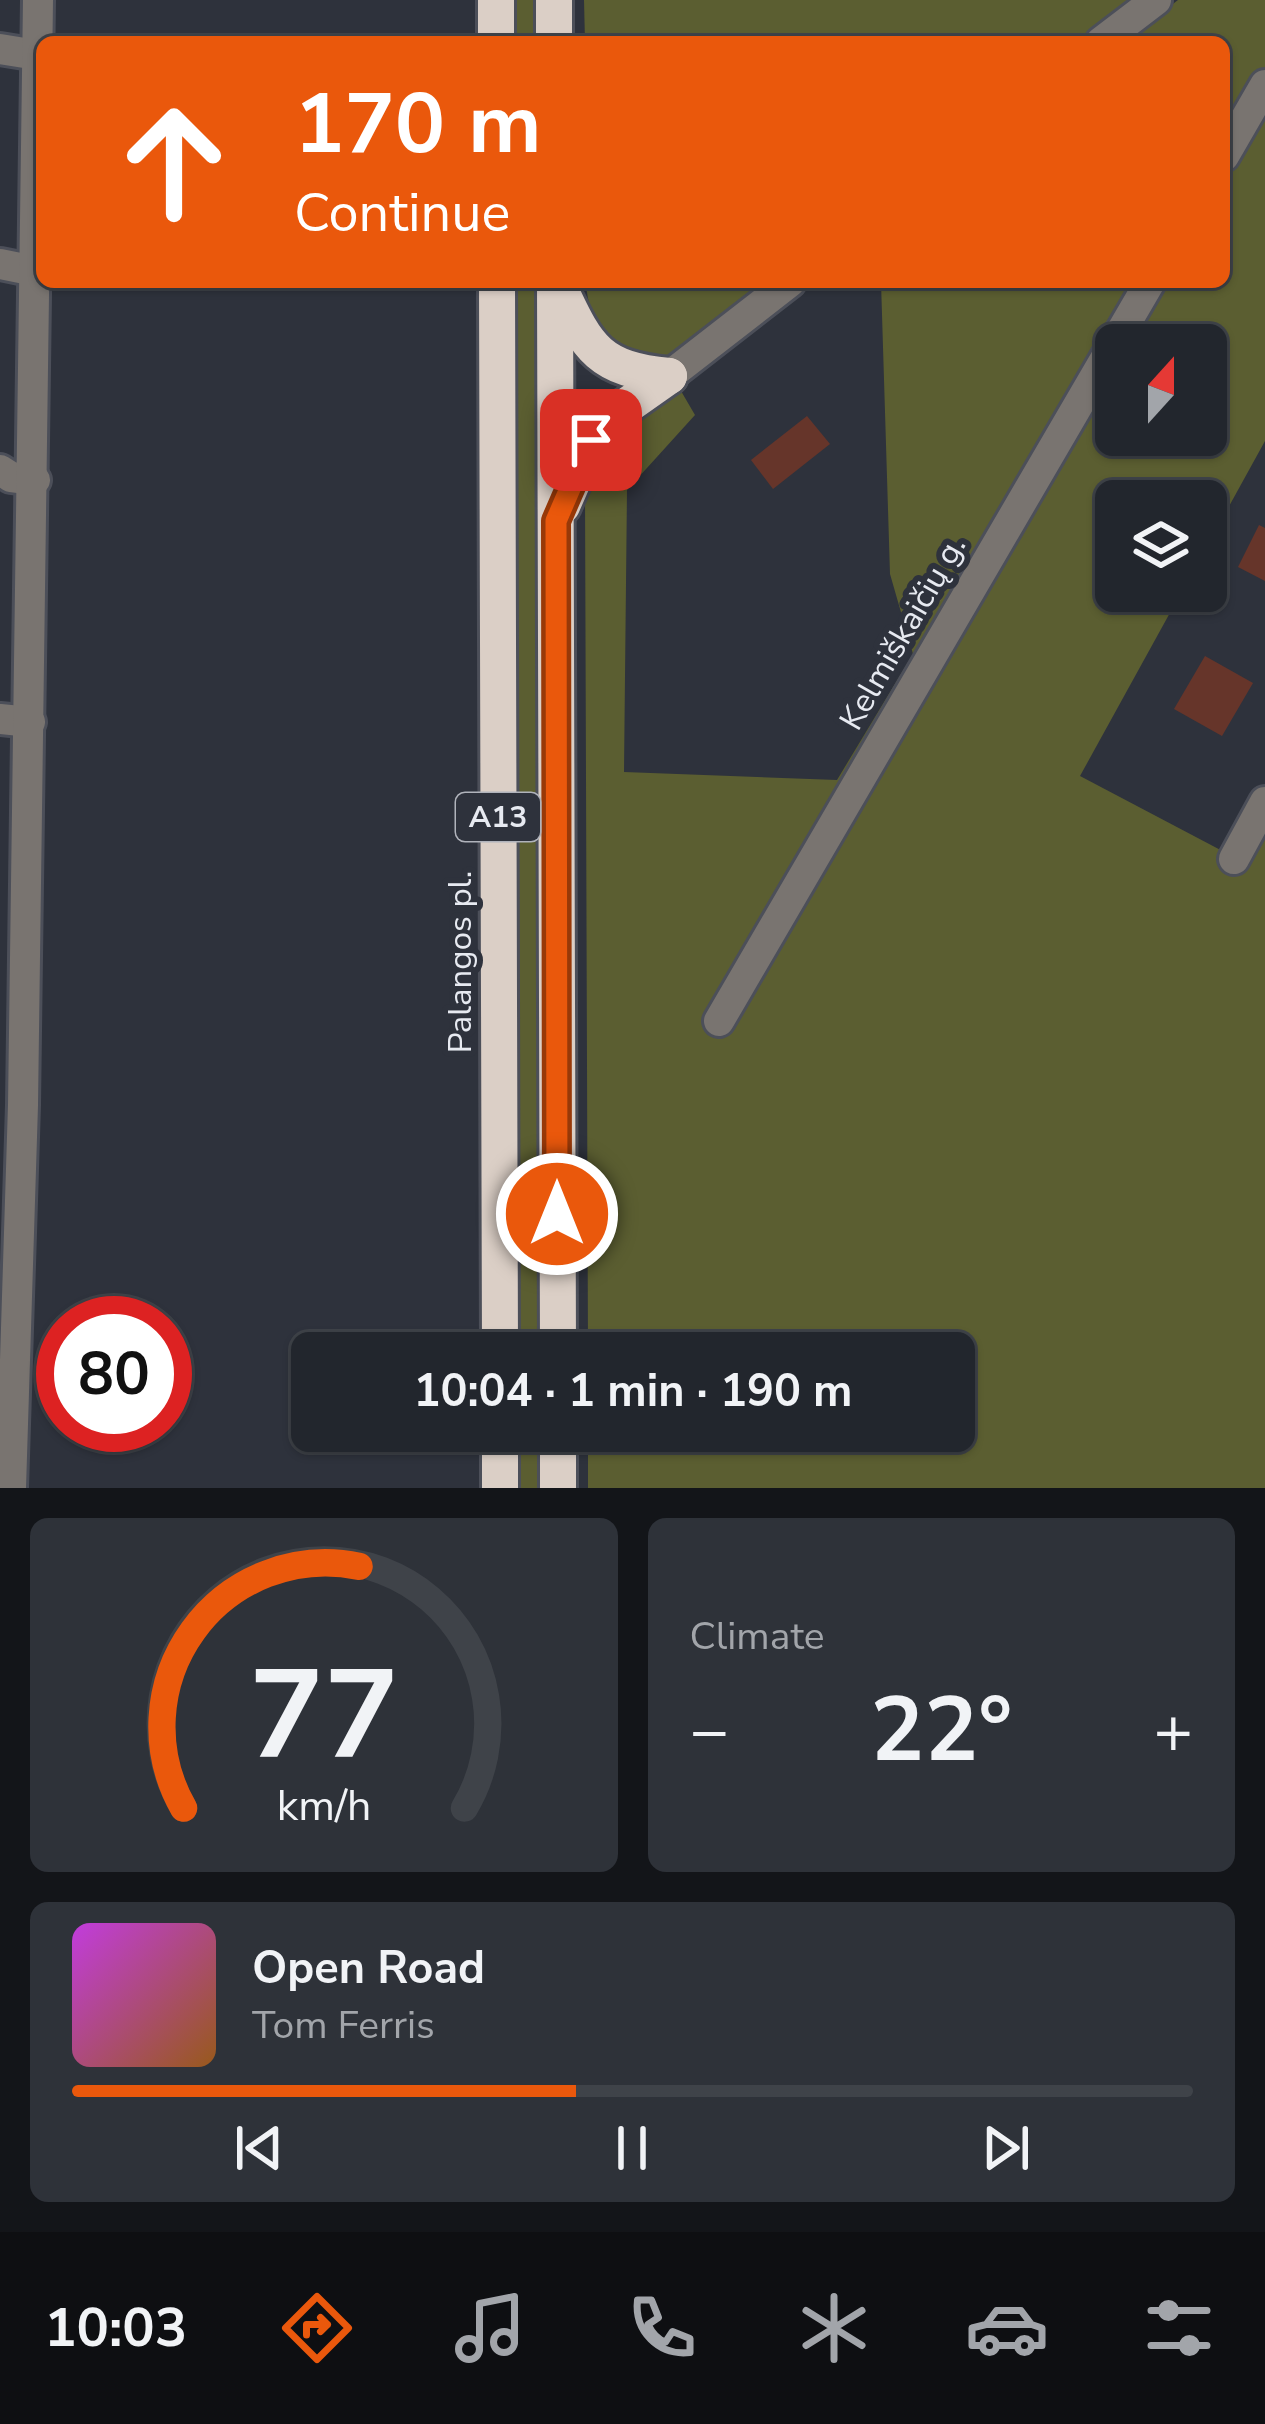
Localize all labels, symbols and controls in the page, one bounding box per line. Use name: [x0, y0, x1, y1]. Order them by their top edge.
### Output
text: 170 m: [294, 67, 542, 182]
icon: ahead: [96, 84, 252, 240]
text: Continue: [294, 176, 510, 250]
north arrow: [1095, 324, 1227, 456]
map controls: [1095, 324, 1227, 612]
pin: [540, 389, 642, 491]
icon: arrive: [558, 407, 624, 473]
button: layers: [1095, 480, 1227, 612]
street label: Kelmiškaičių g.: [829, 528, 977, 738]
road number: A13: [456, 793, 540, 841]
street label: Palangos pl.: [438, 871, 483, 1053]
position arrow: [494, 1151, 620, 1277]
speed limit sign: 80: [36, 1296, 192, 1452]
text: 10:04 · 1 min · 190 m: [413, 1361, 853, 1422]
text: Climate: [690, 1610, 825, 1663]
text: 77: [249, 1631, 399, 1801]
text: 22°: [870, 1669, 1012, 1792]
text: −: [690, 1686, 729, 1776]
text: +: [1153, 1686, 1193, 1776]
text: km/h: [276, 1777, 371, 1835]
text: Open Road: [252, 1938, 485, 1999]
text: Tom Ferris: [252, 1999, 435, 2052]
icon: previous: [226, 2115, 292, 2181]
icon: pause: [599, 2115, 665, 2181]
icon: next: [973, 2115, 1039, 2181]
icon: directions: [275, 2286, 359, 2370]
icon: music: [448, 2286, 532, 2370]
icon: phone: [620, 2286, 704, 2370]
icon: climate: [792, 2286, 876, 2370]
icon: car: [965, 2286, 1049, 2370]
icon: filters: [1137, 2286, 1221, 2370]
text: 10:03: [44, 2291, 187, 2365]

